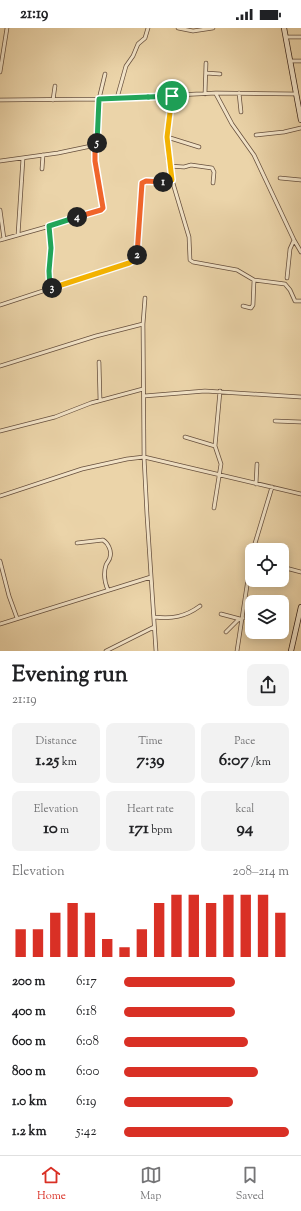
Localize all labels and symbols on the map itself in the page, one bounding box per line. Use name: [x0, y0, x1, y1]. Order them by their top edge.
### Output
pin: [155, 79, 189, 113]
pin: 5: [87, 133, 107, 153]
pin: 1: [153, 172, 173, 192]
pin: 4: [67, 207, 87, 227]
pin: 2: [127, 245, 147, 265]
pin: 3: [42, 278, 62, 298]

